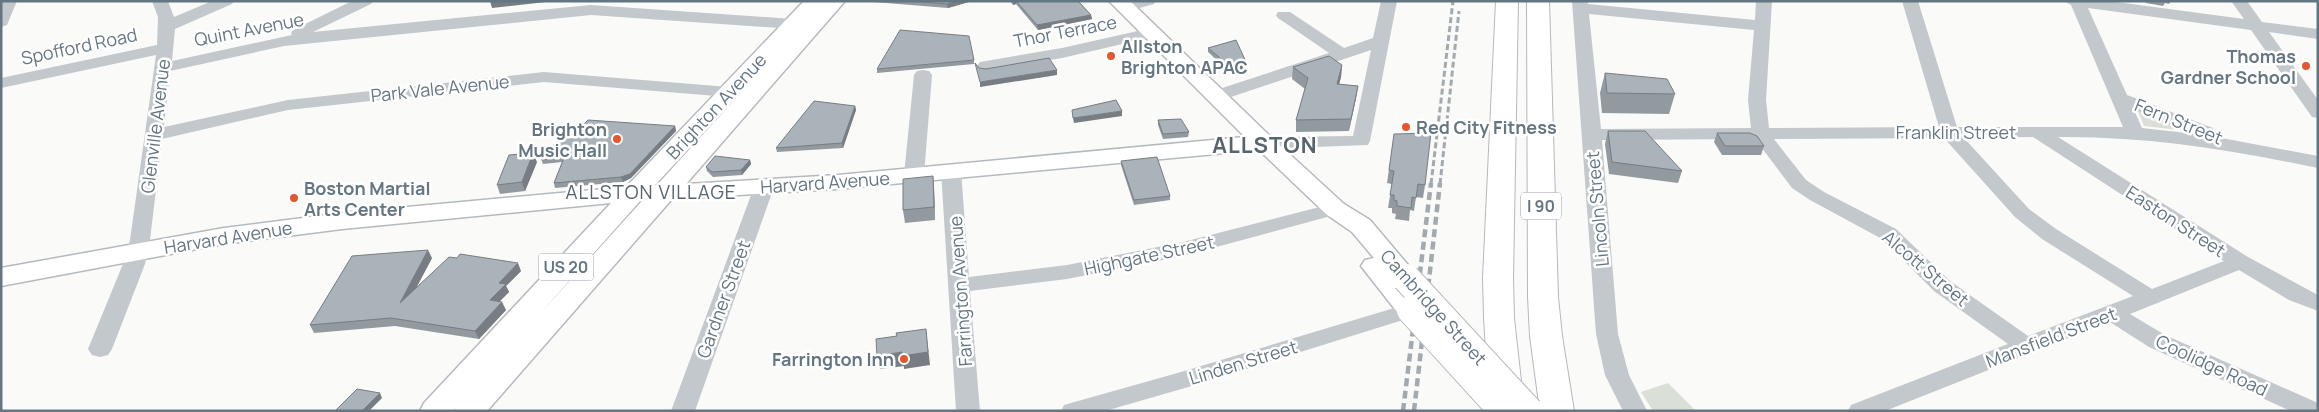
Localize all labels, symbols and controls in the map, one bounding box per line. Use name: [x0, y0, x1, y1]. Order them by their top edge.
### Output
street label: Quint Avenue: [192, 7, 306, 51]
street label: Thor Terrace: [1011, 9, 1119, 53]
street label: Spofford Road: [19, 22, 139, 70]
place label: Allston Brighton APAC: [1121, 34, 1248, 79]
place label: Thomas Gardner School: [2161, 44, 2296, 89]
street label: Brighton Avenue: [661, 48, 771, 164]
marker: Allston Brighton APAC: [1105, 50, 1117, 62]
street label: Glenville Avenue: [135, 57, 175, 195]
marker: Thomas Gardner School: [2300, 60, 2312, 72]
street label: Park Vale Avenue: [369, 69, 511, 107]
street label: Fern Street: [2131, 92, 2227, 150]
place label: Red City Fitness: [1416, 115, 1557, 139]
place label: Brighton Music Hall: [518, 117, 607, 162]
street label: Franklin Street: [1896, 120, 2016, 144]
marker: Red City Fitness: [1400, 121, 1412, 133]
district label: ALLSTON: [1212, 130, 1318, 160]
marker: Brighton Music Hall: [611, 133, 623, 145]
street label: Lincoln Street: [1580, 150, 1614, 268]
street label: Harvard Avenue: [760, 166, 890, 198]
place label: Boston Martial Arts Center: [304, 176, 431, 221]
district label: ALLSTON VILLAGE: [565, 179, 737, 205]
street label: Easton Street: [2122, 180, 2230, 262]
marker: Boston Martial Arts Center: [288, 192, 300, 204]
road number: I 90: [1521, 192, 1561, 220]
street label: Harvard Avenue: [162, 215, 294, 259]
street label: Farrington Avenue: [943, 215, 977, 367]
street label: Alcott Street: [1878, 225, 1974, 311]
street label: Highgate Street: [1082, 230, 1216, 280]
street label: Gardner Street: [691, 237, 755, 361]
street label: Cambridge Street: [1376, 244, 1492, 370]
road number: US 20: [538, 253, 594, 280]
street label: Mansfield Street: [1982, 301, 2120, 373]
street label: Coolidge Road: [2152, 329, 2272, 401]
street label: Linden Street: [1186, 334, 1300, 390]
place label: Farrington Inn: [772, 347, 894, 371]
marker: Farrington Inn: [898, 353, 910, 365]

